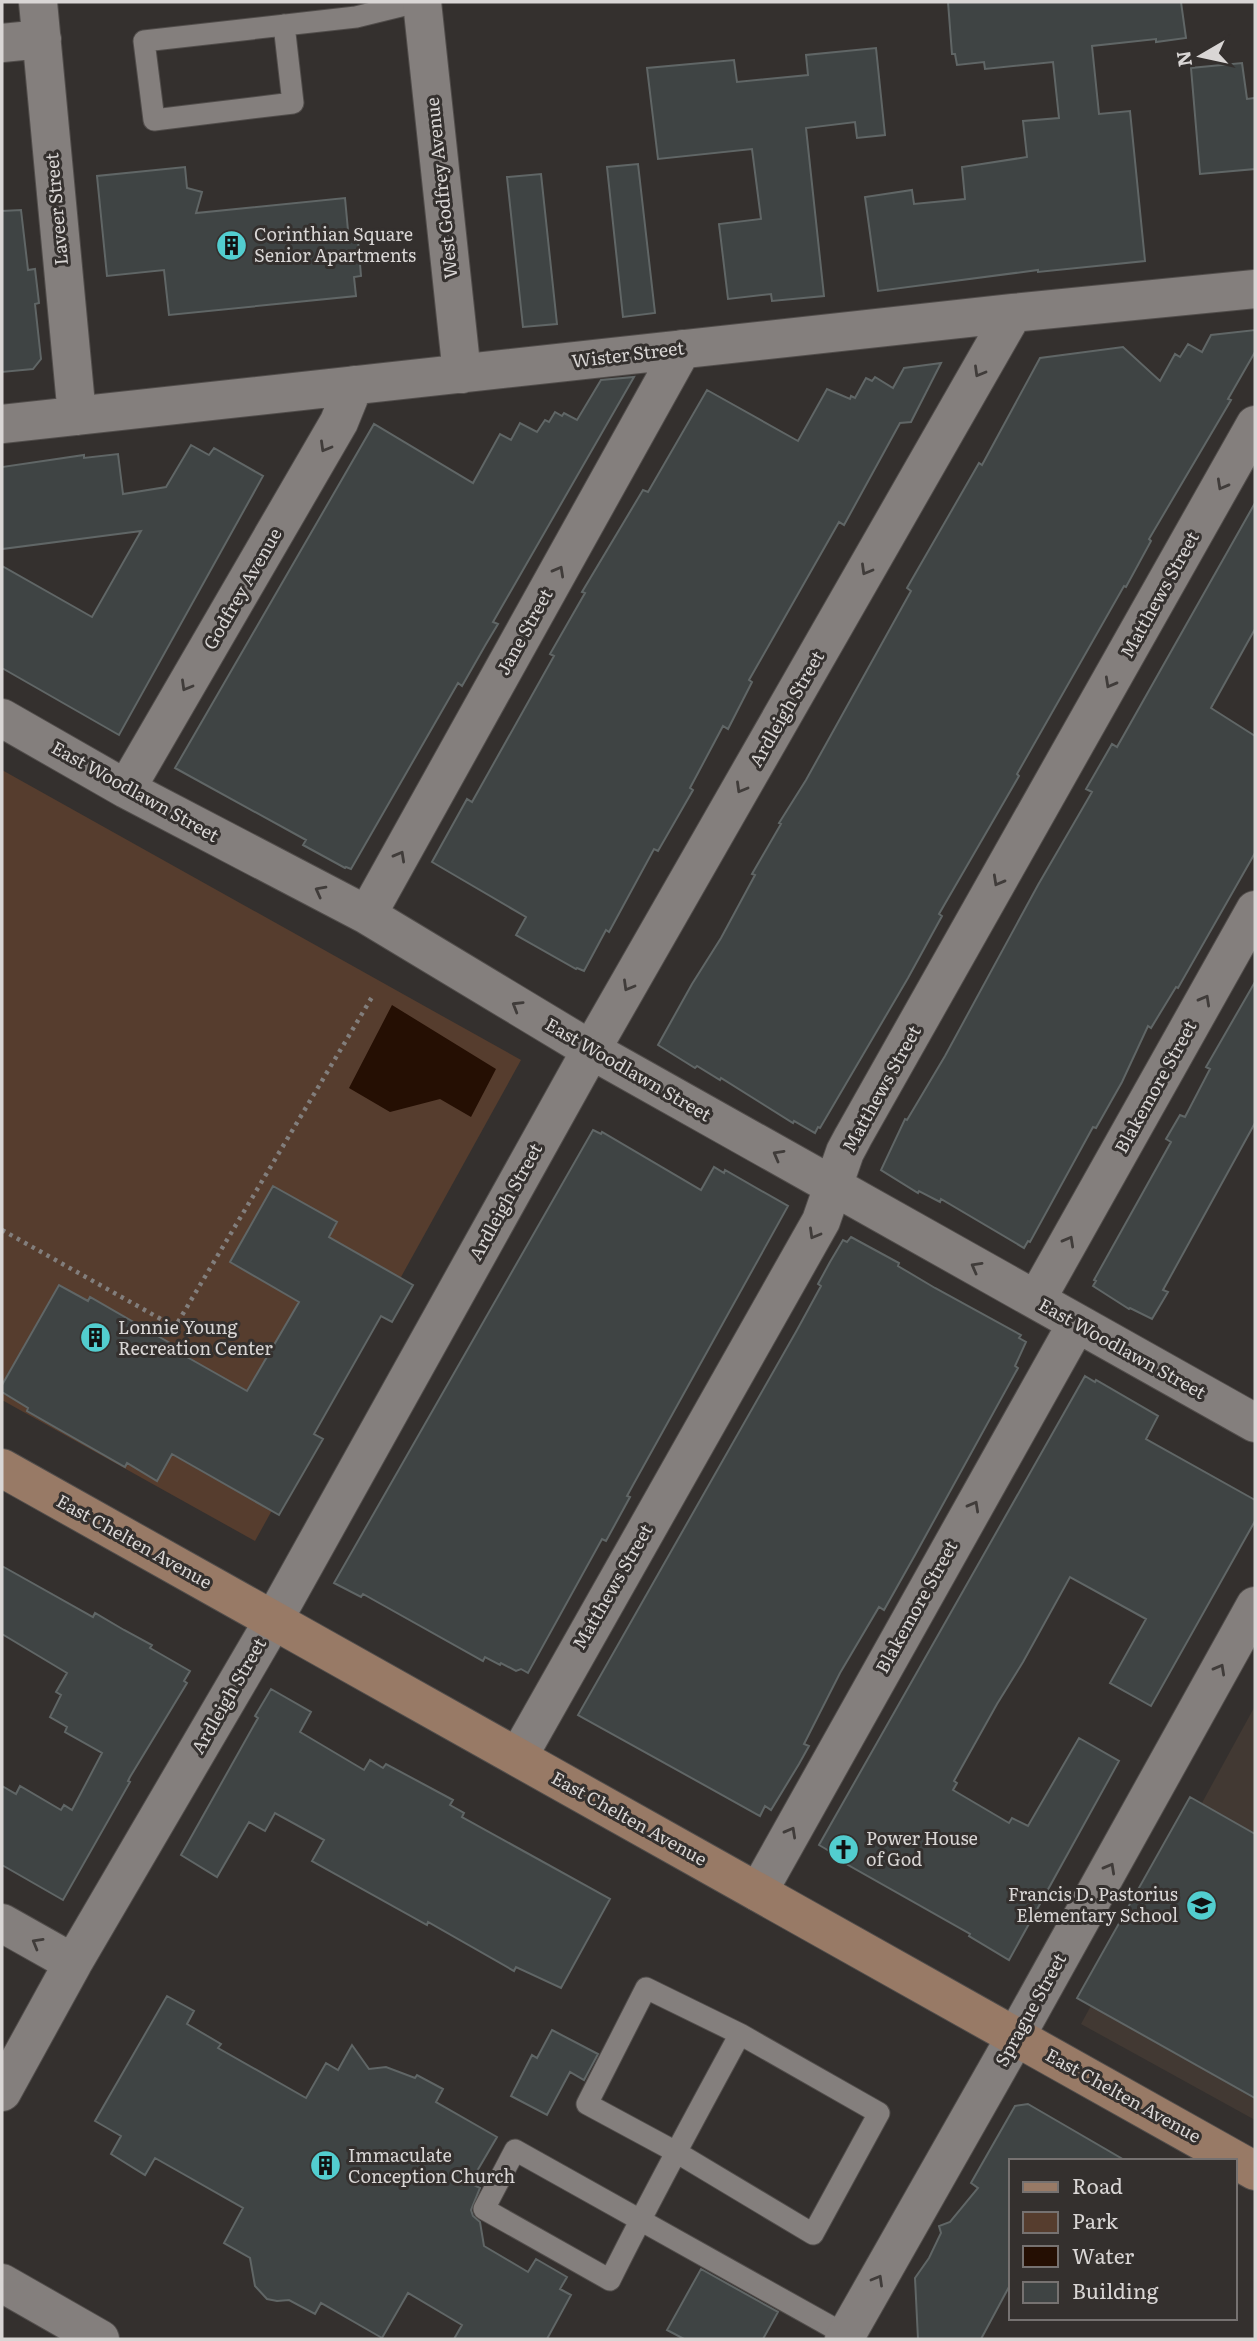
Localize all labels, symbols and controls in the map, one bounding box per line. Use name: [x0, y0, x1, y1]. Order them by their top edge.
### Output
north arrow: [1166, 21, 1236, 91]
text: N: [1168, 49, 1198, 69]
street label: West Godfrey Avenue: [418, 96, 463, 280]
street label: Laveer Street: [37, 151, 74, 266]
place label: Corinthian Square Senior Apartments: [254, 220, 416, 268]
building icon: Corinthian Square Senior Apartments: [214, 228, 248, 262]
street label: Wister Street: [570, 333, 686, 374]
one-way arrow: [974, 365, 987, 378]
one-way arrow: [320, 439, 333, 452]
one-way arrow: [1217, 477, 1230, 490]
street label: Godfrey Avenue: [196, 522, 288, 654]
street label: Matthews Street: [1113, 525, 1205, 662]
one-way arrow: [861, 562, 874, 575]
one-way arrow: [551, 566, 564, 579]
street label: Jane Street: [489, 583, 559, 679]
street label: Ardleigh Street: [741, 644, 830, 771]
one-way arrow: [1105, 675, 1118, 688]
one-way arrow: [181, 679, 194, 691]
street label: East Woodlawn Street: [47, 733, 225, 848]
one-way arrow: [736, 781, 749, 794]
one-way arrow: [392, 850, 405, 863]
one-way arrow: [993, 873, 1006, 886]
one-way arrow: [315, 886, 328, 899]
one-way arrow: [623, 978, 636, 991]
one-way arrow: [1197, 995, 1210, 1007]
one-way arrow: [511, 1001, 524, 1014]
street label: East Woodlawn Street: [541, 1010, 717, 1128]
street label: Blakemore Street: [1107, 1014, 1203, 1158]
street label: Matthews Street: [835, 1019, 927, 1156]
street label: Ardleigh Street: [461, 1137, 548, 1265]
one-way arrow: [773, 1150, 785, 1163]
one-way arrow: [809, 1226, 822, 1239]
one-way arrow: [1061, 1236, 1074, 1248]
one-way arrow: [971, 1262, 983, 1275]
street label: East Woodlawn Street: [1034, 1290, 1212, 1405]
place label: Lonnie Young Recreation Center: [118, 1313, 273, 1361]
building icon: Lonnie Young Recreation Center: [78, 1321, 112, 1355]
street label: East Chelten Avenue: [52, 1487, 217, 1595]
one-way arrow: [966, 1500, 979, 1513]
street label: Matthews Street: [565, 1518, 659, 1654]
street label: Blakemore Street: [868, 1534, 964, 1678]
street label: Ardleigh Street: [183, 1631, 272, 1758]
one-way arrow: [1212, 1664, 1225, 1677]
street label: East Chelten Avenue: [547, 1764, 712, 1872]
place label: Power House of God: [866, 1824, 978, 1872]
one-way arrow: [783, 1827, 796, 1840]
church icon: Power House of God: [826, 1832, 860, 1866]
one-way arrow: [1102, 1863, 1115, 1876]
place label: Francis D. Pastorius Elementary School: [1008, 1880, 1178, 1928]
school or university icon: Francis D. Pastorius Elementary School: [1184, 1888, 1218, 1922]
one-way arrow: [32, 1938, 45, 1951]
street label: Sprague Street: [987, 1947, 1072, 2071]
street label: East Chelten Avenue: [1041, 2041, 1206, 2149]
place label: Immaculate Conception Church: [348, 2141, 515, 2189]
building icon: Immaculate Conception Church: [308, 2149, 342, 2183]
legend: [1009, 2159, 1236, 2320]
text: Road: [1072, 2169, 1123, 2200]
text: Park: [1072, 2204, 1118, 2235]
text: Water: [1072, 2239, 1134, 2270]
text: Building: [1072, 2274, 1159, 2305]
one-way arrow: [870, 2275, 883, 2287]

